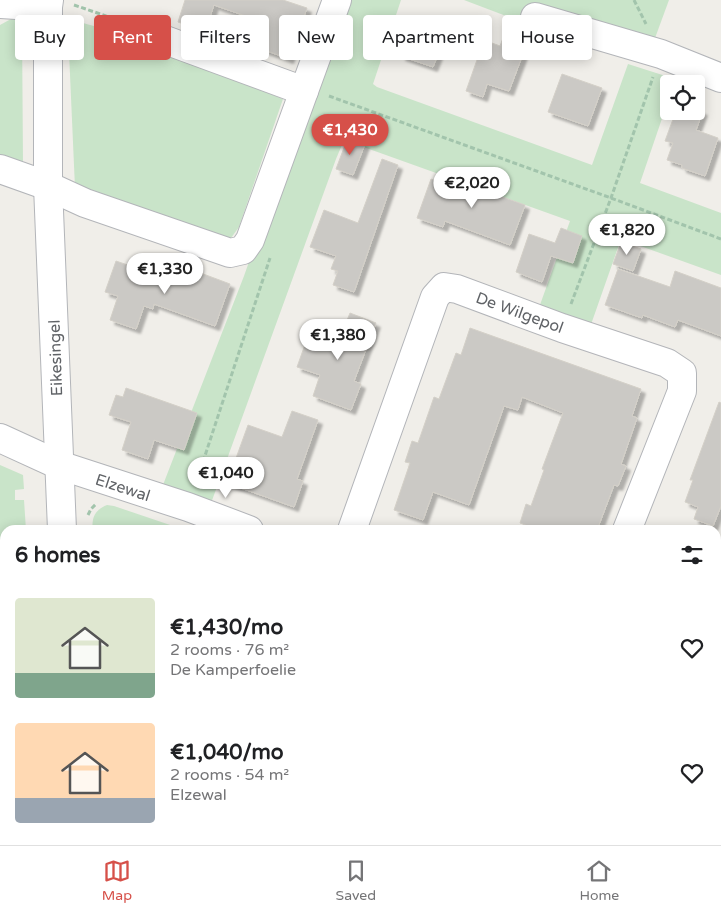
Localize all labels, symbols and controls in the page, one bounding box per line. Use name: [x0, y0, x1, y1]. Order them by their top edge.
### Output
chip: Buy: [15, 15, 84, 60]
chip: Rent: [94, 15, 171, 60]
chip: Filters: [181, 15, 269, 60]
chip: New: [279, 15, 353, 60]
chip: Apartment: [363, 15, 492, 60]
chip: House: [502, 15, 592, 60]
map controls: [660, 75, 705, 120]
button: locate: [660, 75, 705, 120]
pin: €1,430: [309, 114, 391, 156]
text: €1,430: [323, 120, 377, 140]
pin: €2,020: [431, 166, 513, 209]
text: €2,020: [444, 173, 500, 193]
pin: €1,820: [586, 214, 668, 256]
text: €1,820: [599, 220, 655, 240]
pin: €1,330: [124, 252, 206, 295]
text: €1,330: [137, 259, 193, 279]
street label: De Wilgepol: [473, 288, 566, 338]
pin: €1,380: [297, 318, 379, 361]
street label: Eikesingel: [45, 319, 67, 396]
text: €1,380: [310, 325, 366, 345]
pin: €1,040: [185, 456, 267, 499]
text: €1,040: [198, 463, 254, 483]
street label: Elzewal: [93, 470, 153, 506]
icon: filters: [678, 541, 706, 569]
text: 6 homes: [15, 543, 100, 568]
text: €1,430/mo: [170, 615, 283, 640]
icon: home: [55, 618, 115, 678]
icon: heart: [678, 634, 706, 662]
text: 2 rooms · 76 m²: [170, 640, 289, 660]
text: De Kamperfoelie: [170, 660, 296, 680]
text: €1,040/mo: [170, 740, 284, 765]
icon: home: [55, 743, 115, 803]
icon: heart: [678, 759, 706, 787]
text: 2 rooms · 54 m²: [170, 765, 289, 785]
text: Elzewal: [170, 785, 227, 805]
tab: Map: [102, 857, 132, 904]
tab: Saved: [336, 857, 376, 904]
tab: Home: [580, 857, 619, 904]

